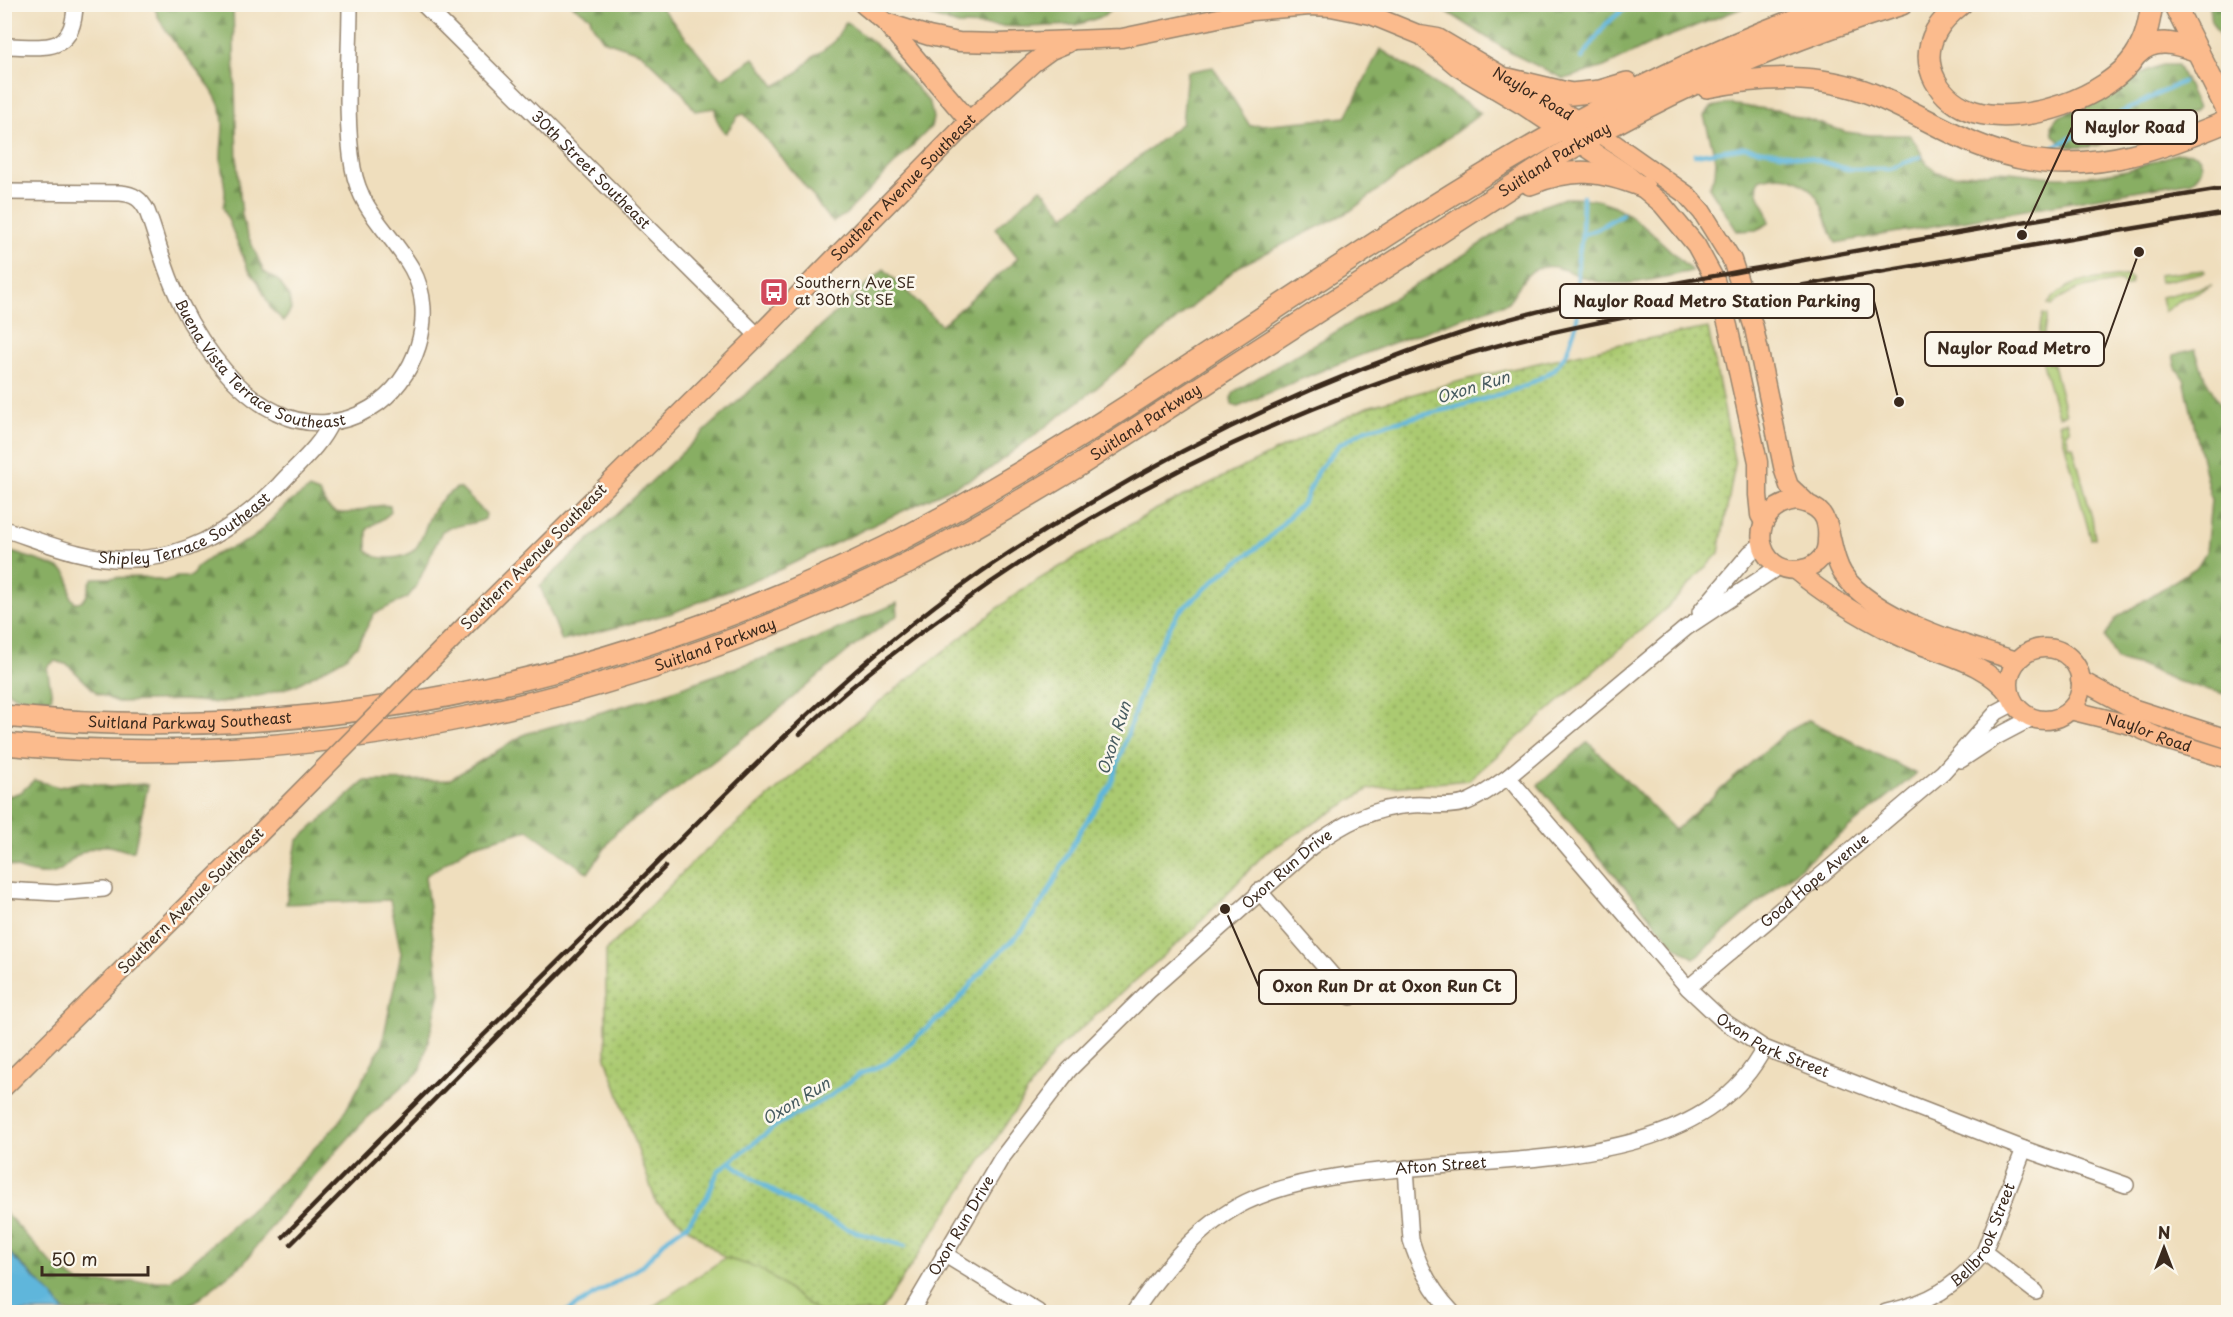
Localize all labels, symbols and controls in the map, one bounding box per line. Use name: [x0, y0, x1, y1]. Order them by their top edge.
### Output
street label: Naylor Road: [1489, 60, 1578, 125]
street label: 30th Street Southeast: [527, 105, 657, 234]
street label: Southern Avenue Southeast: [825, 107, 980, 266]
callout: Naylor Road: [2072, 110, 2197, 144]
text: Naylor Road: [2085, 114, 2185, 138]
street label: Suitland Parkway: [1493, 115, 1614, 202]
place label: Southern Ave SE at 30th St SE: [795, 270, 916, 310]
bus stop icon: Southern Ave SE at 30th St SE: [758, 276, 790, 308]
callout: Naylor Road Metro Station Parking: [1560, 284, 1874, 318]
text: Naylor Road Metro Station Parking: [1573, 288, 1861, 312]
street label: Buena Vista Terrace Southeast: [170, 294, 348, 433]
callout: Naylor Road Metro: [1925, 332, 2104, 366]
text: Naylor Road Metro: [1937, 335, 2091, 359]
water label: Oxon Run: [1433, 363, 1514, 409]
street label: Suitland Parkway: [1085, 377, 1205, 466]
street label: Southern Avenue Southeast: [455, 478, 611, 634]
street label: Shipley Terrace Southeast: [97, 486, 275, 569]
street label: Suitland Parkway: [651, 611, 779, 676]
water label: Oxon Run: [1090, 697, 1137, 777]
street label: Suitland Parkway Southeast: [87, 705, 292, 734]
street label: Naylor Road: [2104, 706, 2195, 757]
street label: Southern Avenue Southeast: [112, 822, 268, 978]
street label: Oxon Run Drive: [1236, 822, 1336, 914]
street label: Good Hope Avenue: [1754, 827, 1873, 932]
callout: Oxon Run Dr at Oxon Run Ct: [1259, 970, 1516, 1004]
text: Oxon Run Dr at Oxon Run Ct: [1272, 973, 1502, 997]
street label: Oxon Park Street: [1712, 1006, 1833, 1082]
water label: Oxon Run: [757, 1070, 835, 1130]
street label: Afton Street: [1394, 1150, 1487, 1179]
street label: Oxon Run Drive: [922, 1171, 999, 1280]
street label: Bellbrook Street: [1944, 1179, 2020, 1292]
north arrow: [2134, 1218, 2194, 1278]
text: N: [2158, 1220, 2170, 1244]
scale bar: [42, 1239, 148, 1277]
text: 50 m: [51, 1245, 98, 1272]

